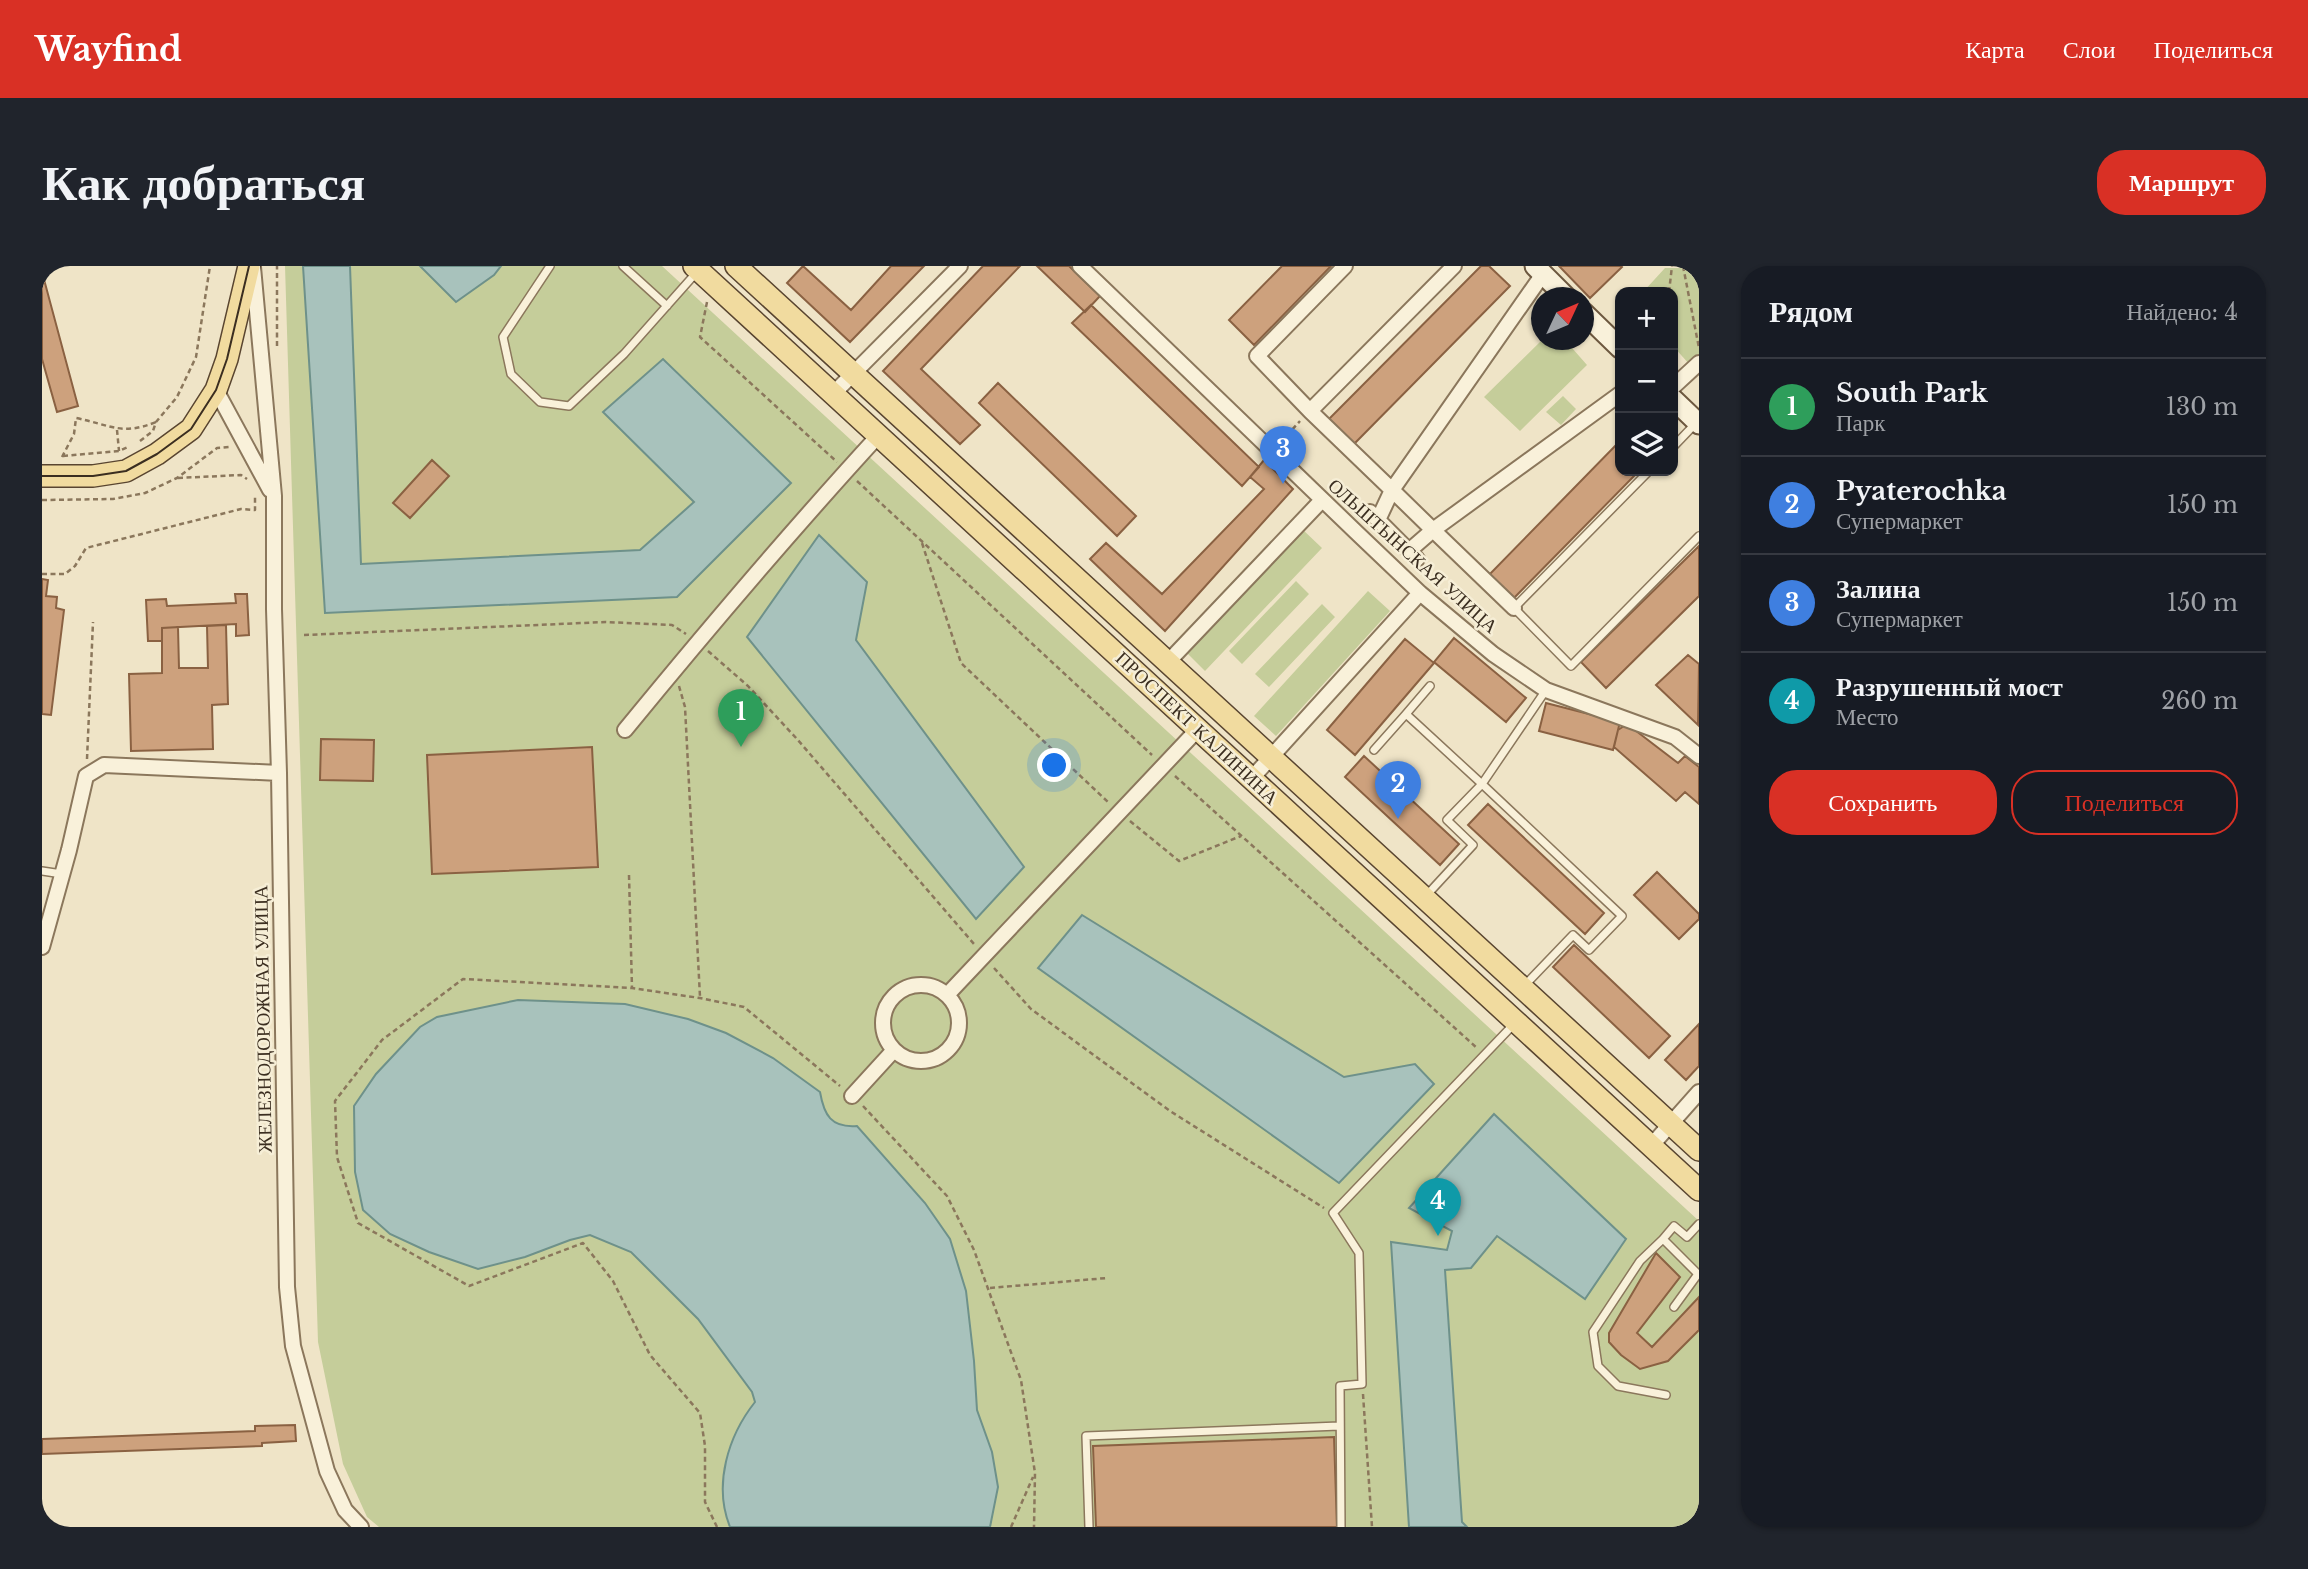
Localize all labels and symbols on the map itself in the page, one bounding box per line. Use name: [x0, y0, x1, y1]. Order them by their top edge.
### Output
north arrow: [1531, 287, 1594, 350]
pin: 3: [1260, 426, 1306, 484]
street label: ОЛЬШТЫНСКАЯ УЛИЦА: [1323, 474, 1503, 638]
street label: ПРОСПЕКТ КАЛИНИНА: [1111, 647, 1283, 810]
pin: 1: [718, 689, 764, 747]
your location: [1037, 748, 1071, 782]
pin: 2: [1375, 761, 1421, 819]
street label: ЖЕЛЕЗНОДОРОЖНАЯ УЛИЦА: [249, 885, 277, 1153]
pin: 4: [1415, 1178, 1461, 1236]

